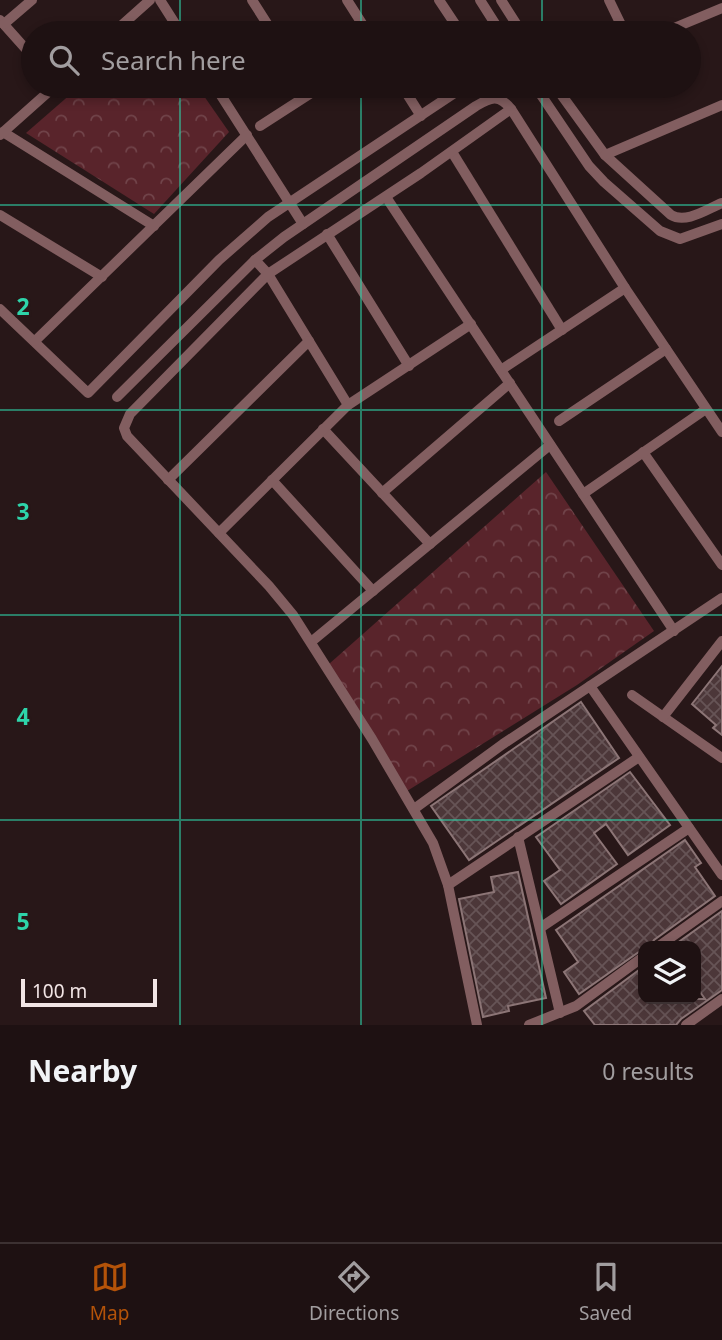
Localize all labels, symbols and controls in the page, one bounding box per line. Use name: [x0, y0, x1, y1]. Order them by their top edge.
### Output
search box: [21, 21, 701, 98]
icon: search: [45, 41, 83, 79]
text: Search here: [101, 42, 246, 78]
text: 2: [16, 290, 30, 322]
text: 3: [16, 495, 30, 527]
text: 4: [16, 700, 30, 732]
text: 5: [16, 905, 30, 937]
map controls: [638, 941, 701, 1004]
button: layers: [638, 941, 701, 1004]
scale bar: [21, 976, 158, 1008]
text: 100 m: [32, 978, 87, 1004]
text: Nearby: [28, 1050, 137, 1091]
text: 0 results: [602, 1055, 694, 1087]
tab: Map: [90, 1258, 129, 1326]
tab: Directions: [309, 1258, 399, 1326]
tab: Saved: [579, 1258, 632, 1326]

